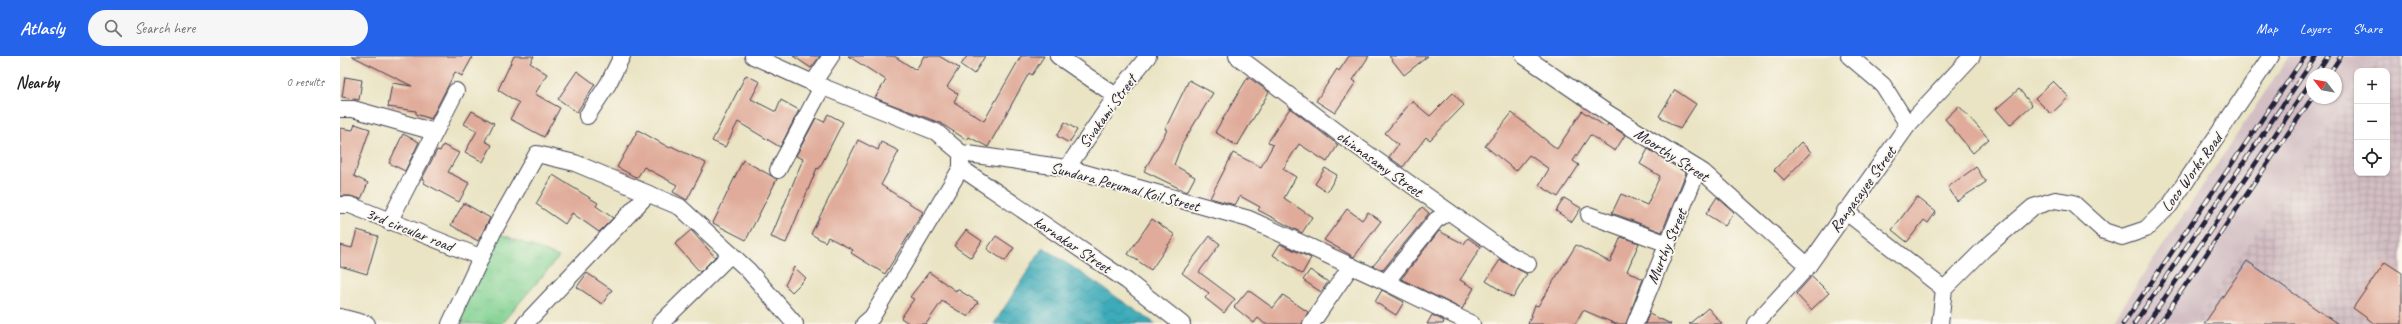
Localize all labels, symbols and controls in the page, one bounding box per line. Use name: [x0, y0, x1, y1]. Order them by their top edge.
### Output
search box: [88, 10, 368, 46]
text: Atlasly: [20, 16, 64, 40]
icon: search: [102, 17, 124, 39]
text: Search here: [134, 19, 195, 38]
text: Map: [2256, 20, 2278, 37]
text: Layers: [2300, 20, 2331, 37]
text: Share: [2353, 20, 2382, 37]
north arrow: [2306, 68, 2342, 104]
map controls: [2354, 68, 2390, 176]
button: +: [2354, 68, 2390, 104]
street label: Sivakami Street: [1074, 69, 1143, 152]
text: Nearby: [16, 72, 59, 93]
text: 0 results: [286, 74, 324, 90]
button: −: [2354, 104, 2390, 140]
street label: Moorthy Street: [1630, 123, 1714, 187]
street label: chinnasamy Street: [1332, 126, 1428, 203]
street label: Loco Works Road: [2157, 127, 2229, 216]
button: locate: [2354, 140, 2390, 176]
street label: Rangasayee Street: [1825, 141, 1902, 236]
street label: Sundara Perumal Koil Street: [1048, 157, 1203, 217]
street label: 3rd circular road: [363, 203, 459, 258]
street label: Murthy Street: [1642, 204, 1692, 287]
street label: karnakar Street: [1030, 212, 1116, 279]

